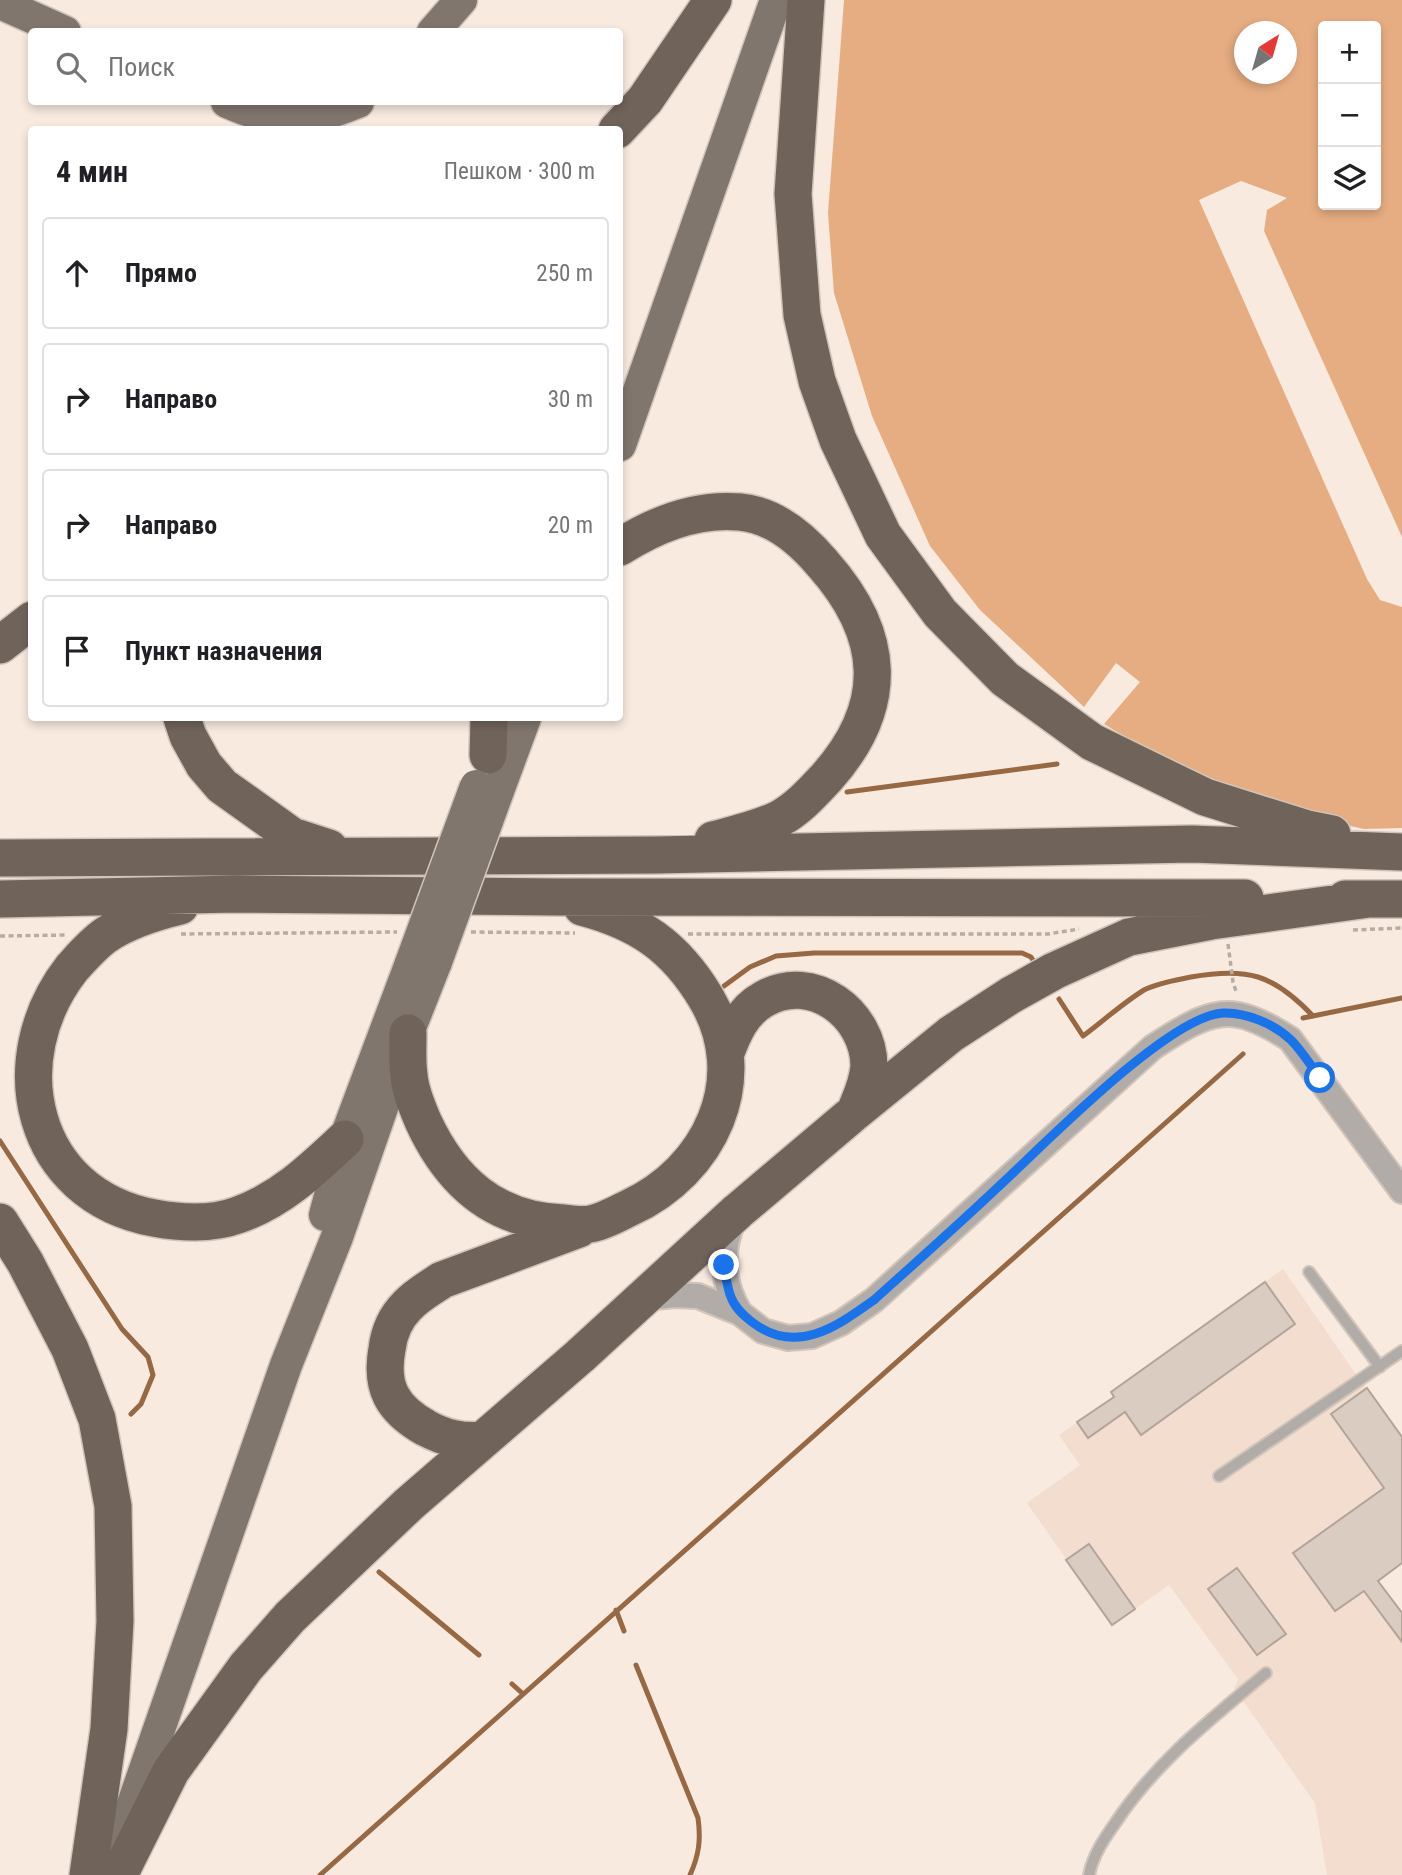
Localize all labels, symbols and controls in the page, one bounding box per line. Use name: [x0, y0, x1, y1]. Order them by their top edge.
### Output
north arrow: [1234, 21, 1297, 84]
map controls: [1318, 21, 1381, 210]
button: +: [1318, 21, 1381, 84]
search box: [28, 28, 623, 105]
icon: search: [52, 48, 90, 86]
text: Поиск: [108, 52, 175, 82]
button: −: [1318, 84, 1381, 147]
button: layers: [1318, 147, 1381, 210]
text: 4 мин: [56, 154, 128, 189]
text: Пешком · 300 m: [444, 158, 595, 185]
icon: ahead: [58, 254, 96, 292]
text: Прямо: [125, 258, 197, 288]
text: 250 m: [536, 260, 593, 287]
icon: right: [58, 380, 96, 418]
text: Направо: [125, 384, 217, 414]
text: 30 m: [548, 386, 593, 413]
icon: right: [58, 506, 96, 544]
text: Направо: [125, 510, 217, 540]
text: 20 m: [548, 512, 593, 539]
icon: arrive: [58, 632, 96, 670]
text: Пункт назначения: [125, 636, 323, 666]
route start: [1304, 1062, 1335, 1093]
route end: [708, 1249, 739, 1280]

